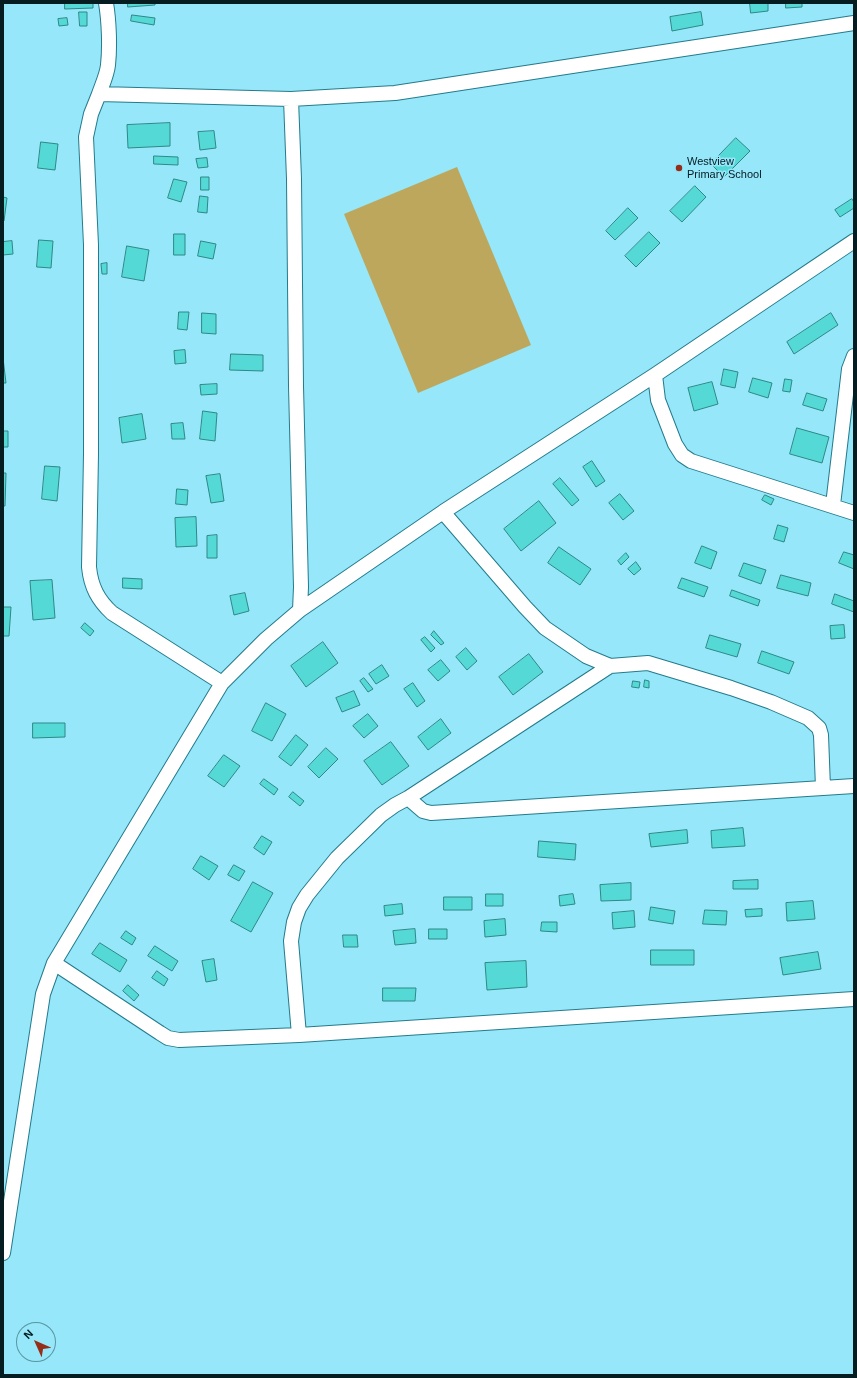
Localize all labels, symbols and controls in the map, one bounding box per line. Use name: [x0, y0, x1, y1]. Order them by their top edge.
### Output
place label: Westview Primary School: [687, 155, 762, 181]
marker: Westview Primary School: [674, 163, 684, 173]
north arrow: [16, 1322, 56, 1362]
text: N: [21, 1327, 35, 1341]

